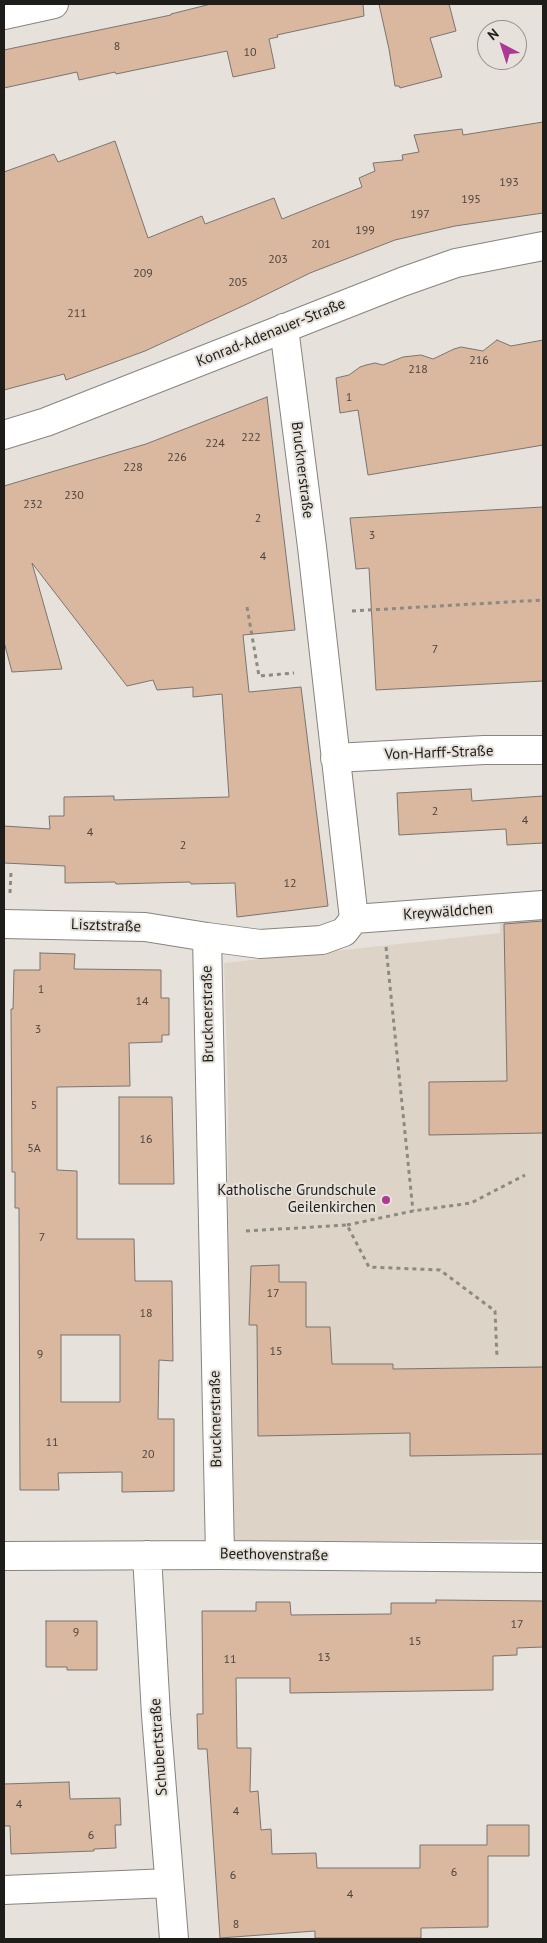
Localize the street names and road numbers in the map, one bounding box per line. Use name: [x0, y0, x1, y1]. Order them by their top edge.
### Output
street label: Konrad-Adenauer-Straße: [194, 295, 348, 371]
street label: Brucknerstraße: [287, 421, 317, 519]
street label: Von-Harff-Straße: [384, 742, 494, 764]
street label: Kreywäldchen: [403, 900, 493, 924]
street label: Lisztstraße: [71, 916, 141, 936]
street label: Brucknerstraße: [198, 965, 218, 1063]
street label: Brucknerstraße: [206, 1370, 226, 1468]
street label: Beethovenstraße: [220, 1545, 328, 1565]
street label: Schubertstraße: [147, 1698, 171, 1796]

